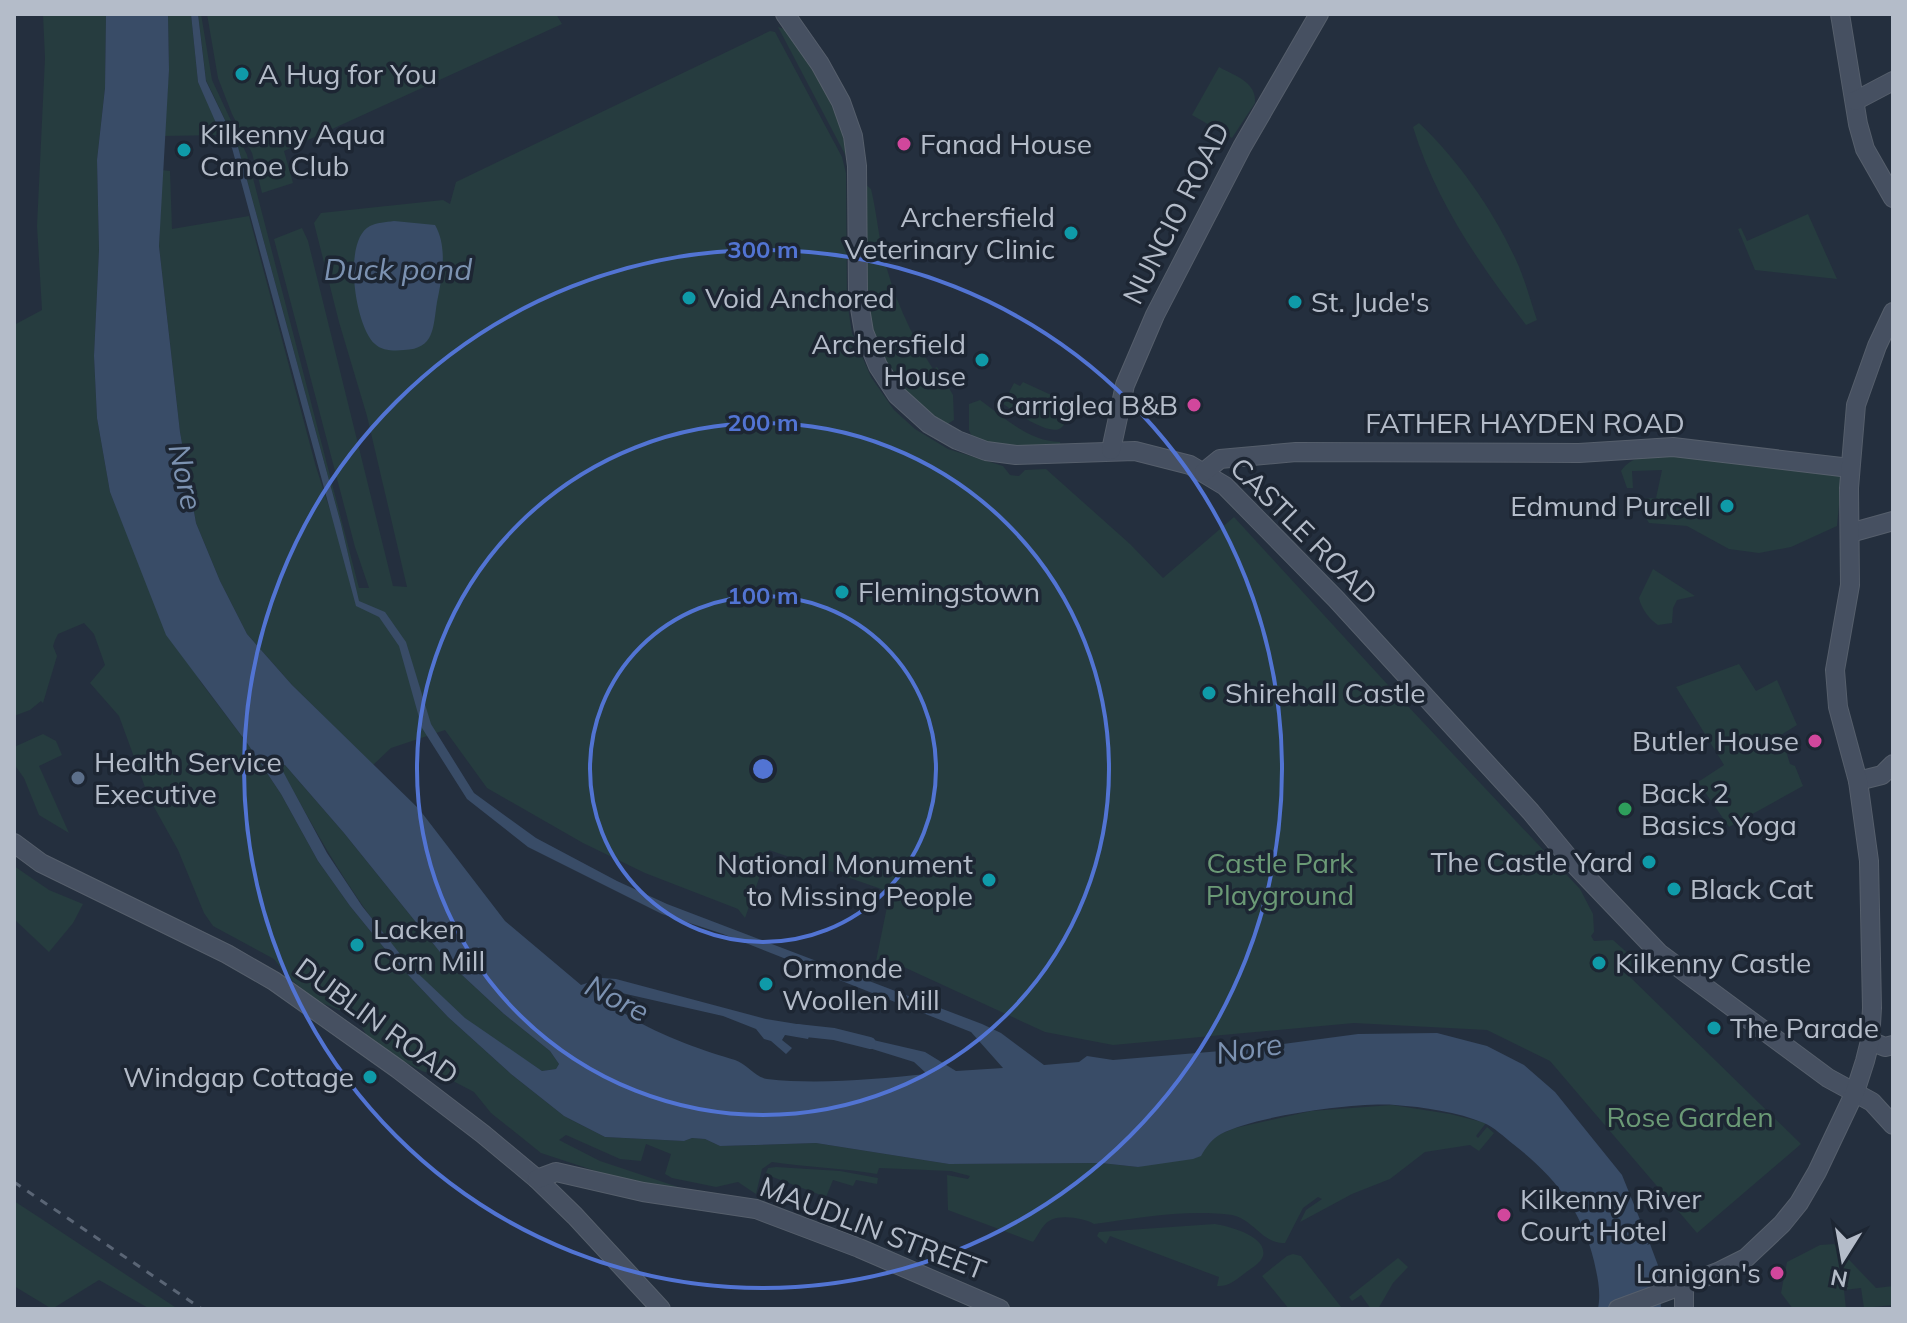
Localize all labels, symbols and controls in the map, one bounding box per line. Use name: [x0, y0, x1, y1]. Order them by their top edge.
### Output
place label: A Hug for You: [258, 56, 437, 91]
marker: A Hug for You: [233, 65, 251, 83]
place label: Kilkenny Aqua Canoe Club: [200, 116, 385, 183]
street label: NUNCIO ROAD: [1115, 116, 1236, 310]
place label: Fanad House: [920, 126, 1092, 161]
marker: Fanad House: [895, 135, 913, 153]
marker: Kilkenny Aqua Canoe Club: [175, 141, 193, 159]
place label: Archersfield Veterinary Clinic: [844, 199, 1055, 266]
marker: Archersfield Veterinary Clinic: [1062, 224, 1080, 242]
text: 300 m: [727, 234, 799, 264]
water label: Duck pond: [324, 250, 472, 288]
place label: Void Anchored: [705, 280, 895, 315]
place label: St. Jude's: [1311, 284, 1430, 319]
marker: Void Anchored: [680, 289, 698, 307]
marker: St. Jude's: [1286, 293, 1304, 311]
place label: Archersfield House: [811, 326, 966, 393]
marker: Archersfield House: [973, 351, 991, 369]
place label: Carriglea B&B: [996, 387, 1178, 422]
marker: Carriglea B&B: [1185, 396, 1203, 414]
street label: FATHER HAYDEN ROAD: [1365, 405, 1685, 440]
text: 200 m: [727, 407, 799, 437]
water label: Nore: [160, 440, 211, 513]
street label: CASTLE ROAD: [1223, 450, 1385, 612]
place label: Edmund Purcell: [1510, 488, 1711, 523]
marker: Edmund Purcell: [1718, 497, 1736, 515]
place label: Flemingstown: [858, 574, 1040, 609]
text: 100 m: [727, 580, 799, 610]
marker: Flemingstown: [833, 583, 851, 601]
place label: Shirehall Castle: [1225, 675, 1426, 710]
marker: Shirehall Castle: [1200, 684, 1218, 702]
place label: Butler House: [1632, 723, 1799, 758]
marker: Butler House: [1806, 732, 1824, 750]
place label: Health Service Executive: [94, 744, 282, 811]
centre of rings: [749, 755, 777, 783]
marker: Health Service Executive: [69, 769, 87, 787]
place label: Back 2 Basics Yoga: [1641, 775, 1797, 842]
marker: Back 2 Basics Yoga: [1616, 800, 1634, 818]
place label: The Castle Yard: [1430, 844, 1633, 879]
park label: Castle Park Playground: [1206, 845, 1354, 912]
place label: National Monument to Missing People: [717, 846, 973, 913]
marker: The Castle Yard: [1640, 853, 1658, 871]
marker: National Monument to Missing People: [980, 871, 998, 889]
place label: Black Cat: [1690, 871, 1814, 906]
marker: Black Cat: [1665, 880, 1683, 898]
place label: Lacken Corn Mill: [373, 911, 485, 978]
marker: Lacken Corn Mill: [348, 936, 366, 954]
place label: Kilkenny Castle: [1615, 945, 1811, 980]
street label: DUBLIN ROAD: [289, 950, 466, 1092]
place label: Ormonde Woollen Mill: [782, 950, 940, 1017]
marker: Kilkenny Castle: [1590, 954, 1608, 972]
water label: Nore: [579, 966, 656, 1030]
marker: Ormonde Woollen Mill: [757, 975, 775, 993]
place label: The Parade: [1730, 1010, 1879, 1045]
marker: The Parade: [1705, 1019, 1723, 1037]
water label: Nore: [1213, 1024, 1285, 1072]
place label: Windgap Cottage: [123, 1059, 354, 1094]
marker: Windgap Cottage: [361, 1068, 379, 1086]
park label: Rose Garden: [1606, 1099, 1774, 1134]
street label: MAUDLIN STREET: [755, 1168, 991, 1287]
place label: Kilkenny River Court Hotel: [1520, 1181, 1702, 1248]
marker: Kilkenny River Court Hotel: [1495, 1206, 1513, 1224]
north arrow: [1803, 1219, 1883, 1299]
place label: Lanigan's: [1636, 1255, 1761, 1290]
text: N: [1828, 1263, 1850, 1294]
marker: Lanigan's: [1768, 1264, 1786, 1282]

